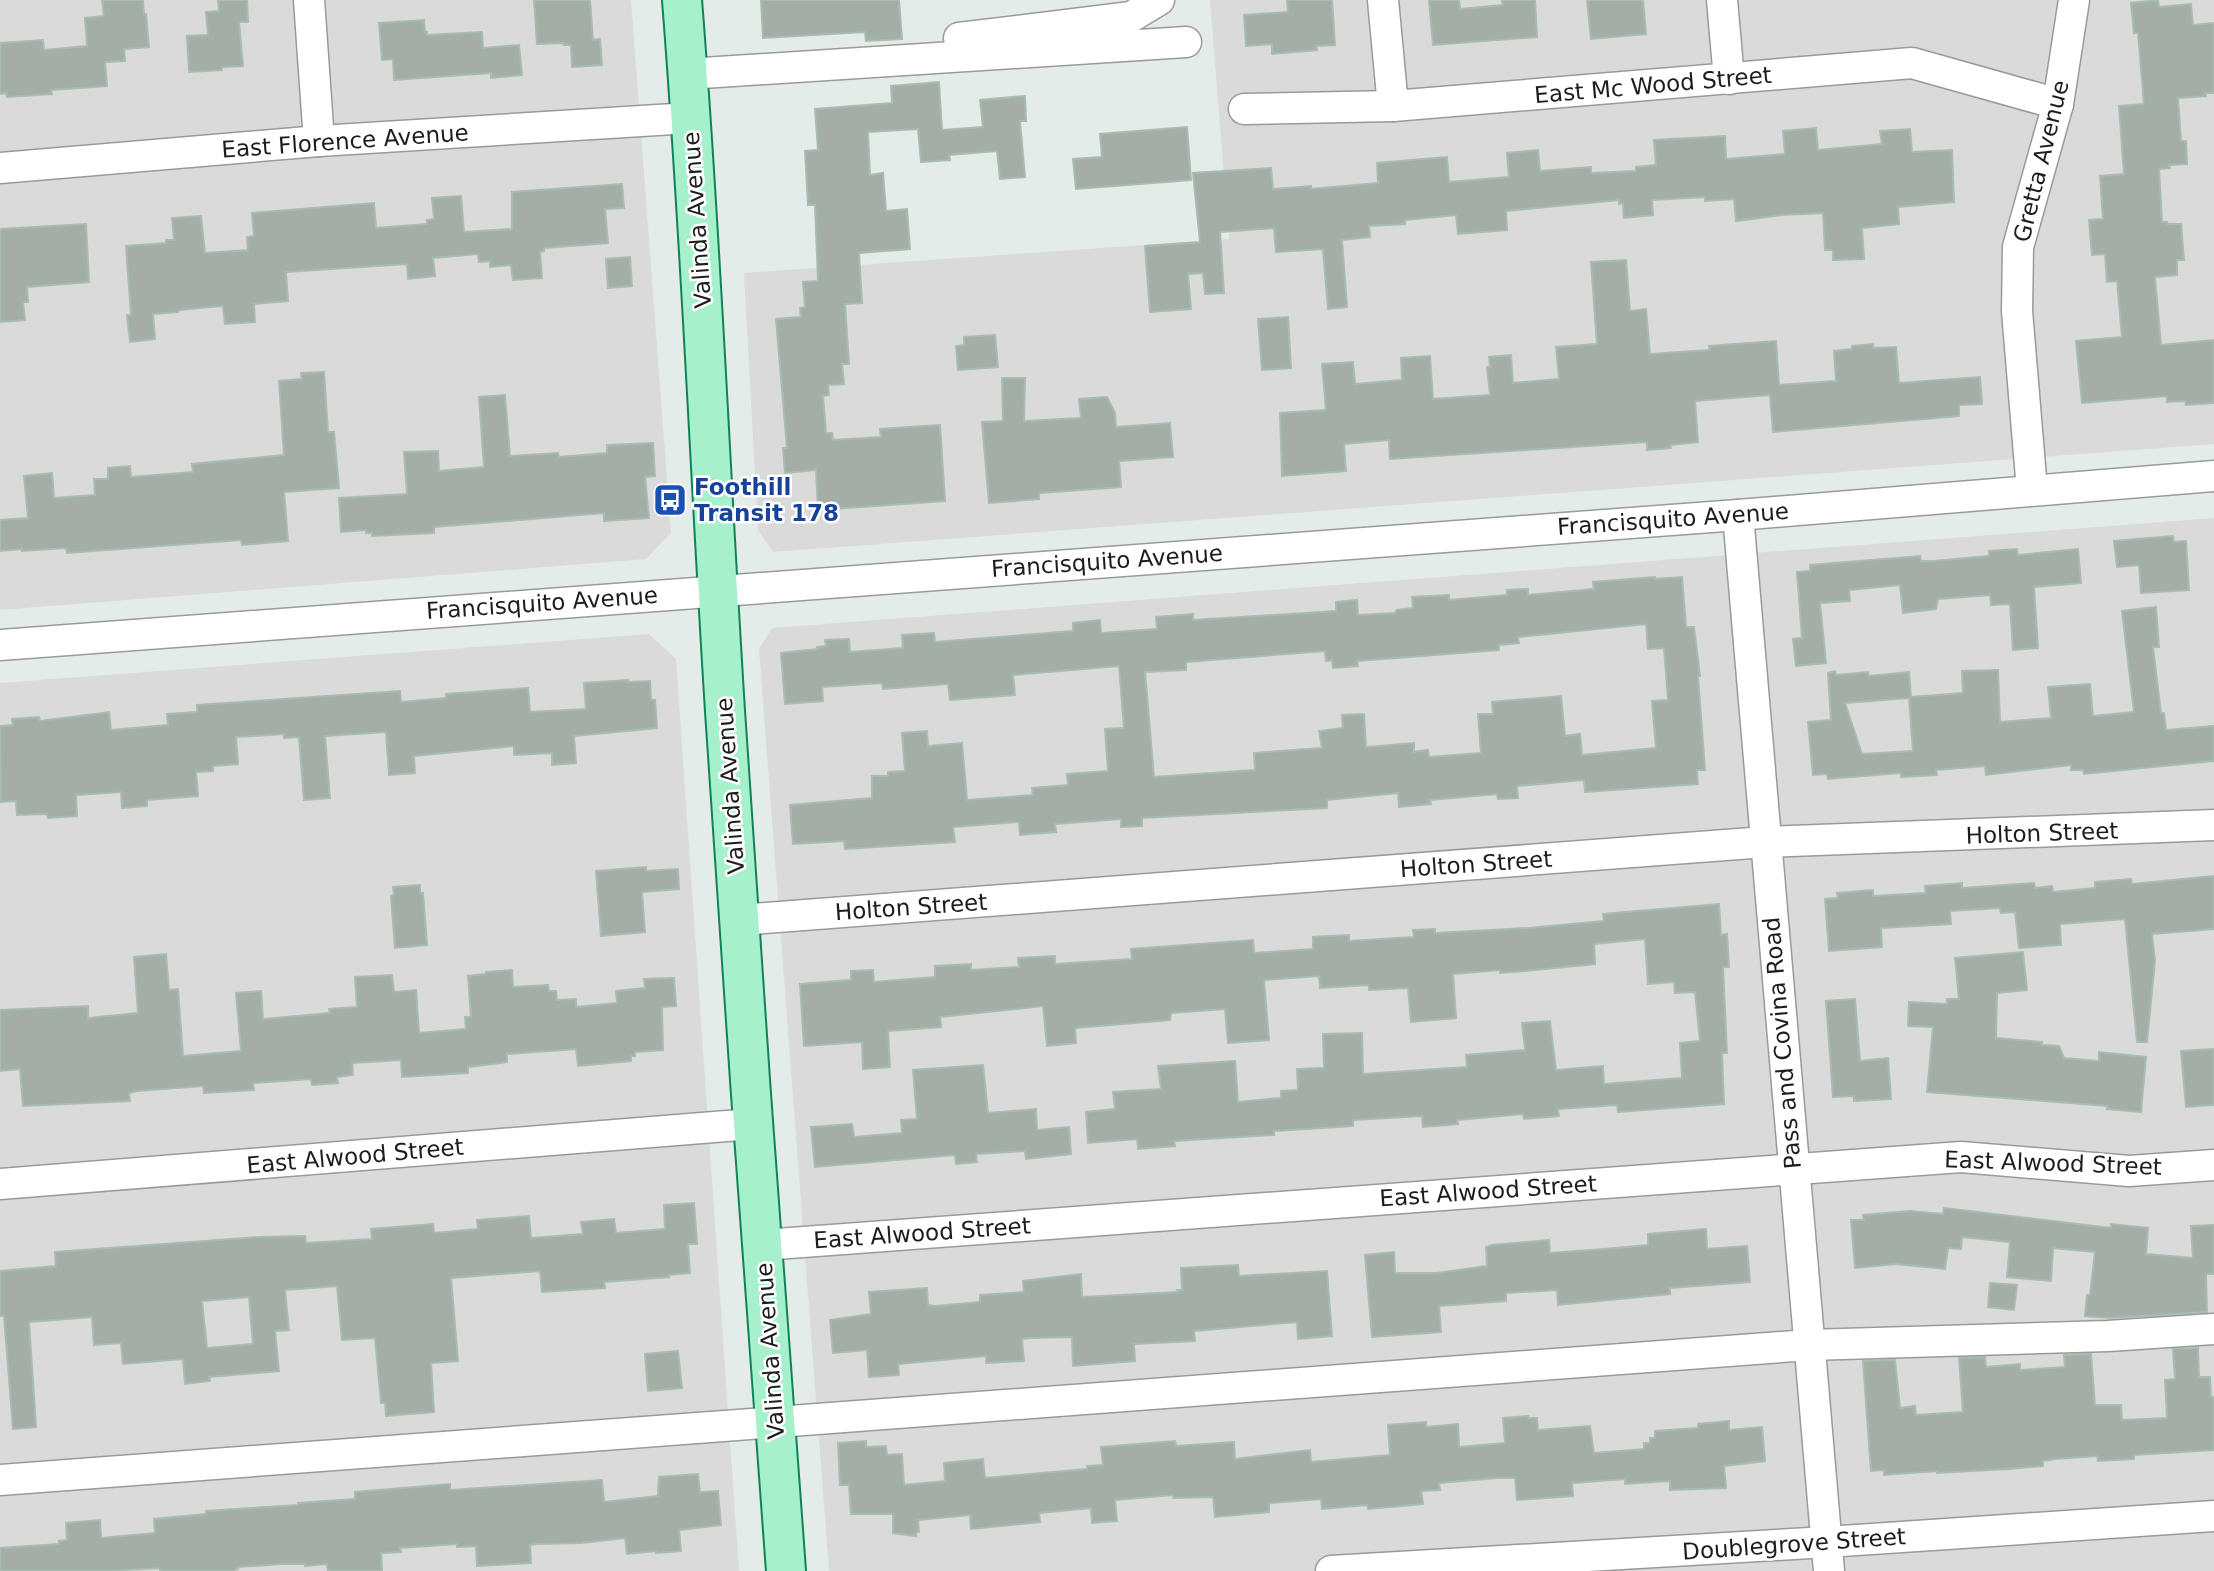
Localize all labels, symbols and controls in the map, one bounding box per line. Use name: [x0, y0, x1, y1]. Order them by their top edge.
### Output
street label: East Mc Wood Street: [1533, 62, 1773, 108]
street label: Gretta Avenue: [2008, 77, 2074, 245]
street label: East Florence Avenue: [220, 119, 470, 163]
street label: Valinda Avenue: [678, 131, 716, 309]
place label: Foothill Transit 178: [694, 474, 839, 526]
bus stop icon: Foothill Transit 178: [651, 481, 689, 519]
street label: Francisquito Avenue: [1556, 498, 1790, 540]
street label: Francisquito Avenue: [990, 540, 1224, 582]
street label: Francisquito Avenue: [425, 582, 659, 624]
street label: Valinda Avenue: [711, 697, 749, 875]
street label: Holton Street: [1965, 817, 2119, 849]
street label: Holton Street: [1399, 846, 1553, 882]
street label: Holton Street: [834, 889, 988, 925]
street label: Pass and Covina Road: [1758, 916, 1806, 1170]
street label: East Alwood Street: [245, 1134, 465, 1178]
street label: East Alwood Street: [1944, 1146, 2162, 1180]
street label: East Alwood Street: [1378, 1170, 1598, 1212]
street label: East Alwood Street: [812, 1212, 1032, 1254]
street label: Valinda Avenue: [751, 1262, 789, 1440]
street label: Doublegrove Street: [1681, 1523, 1907, 1565]

